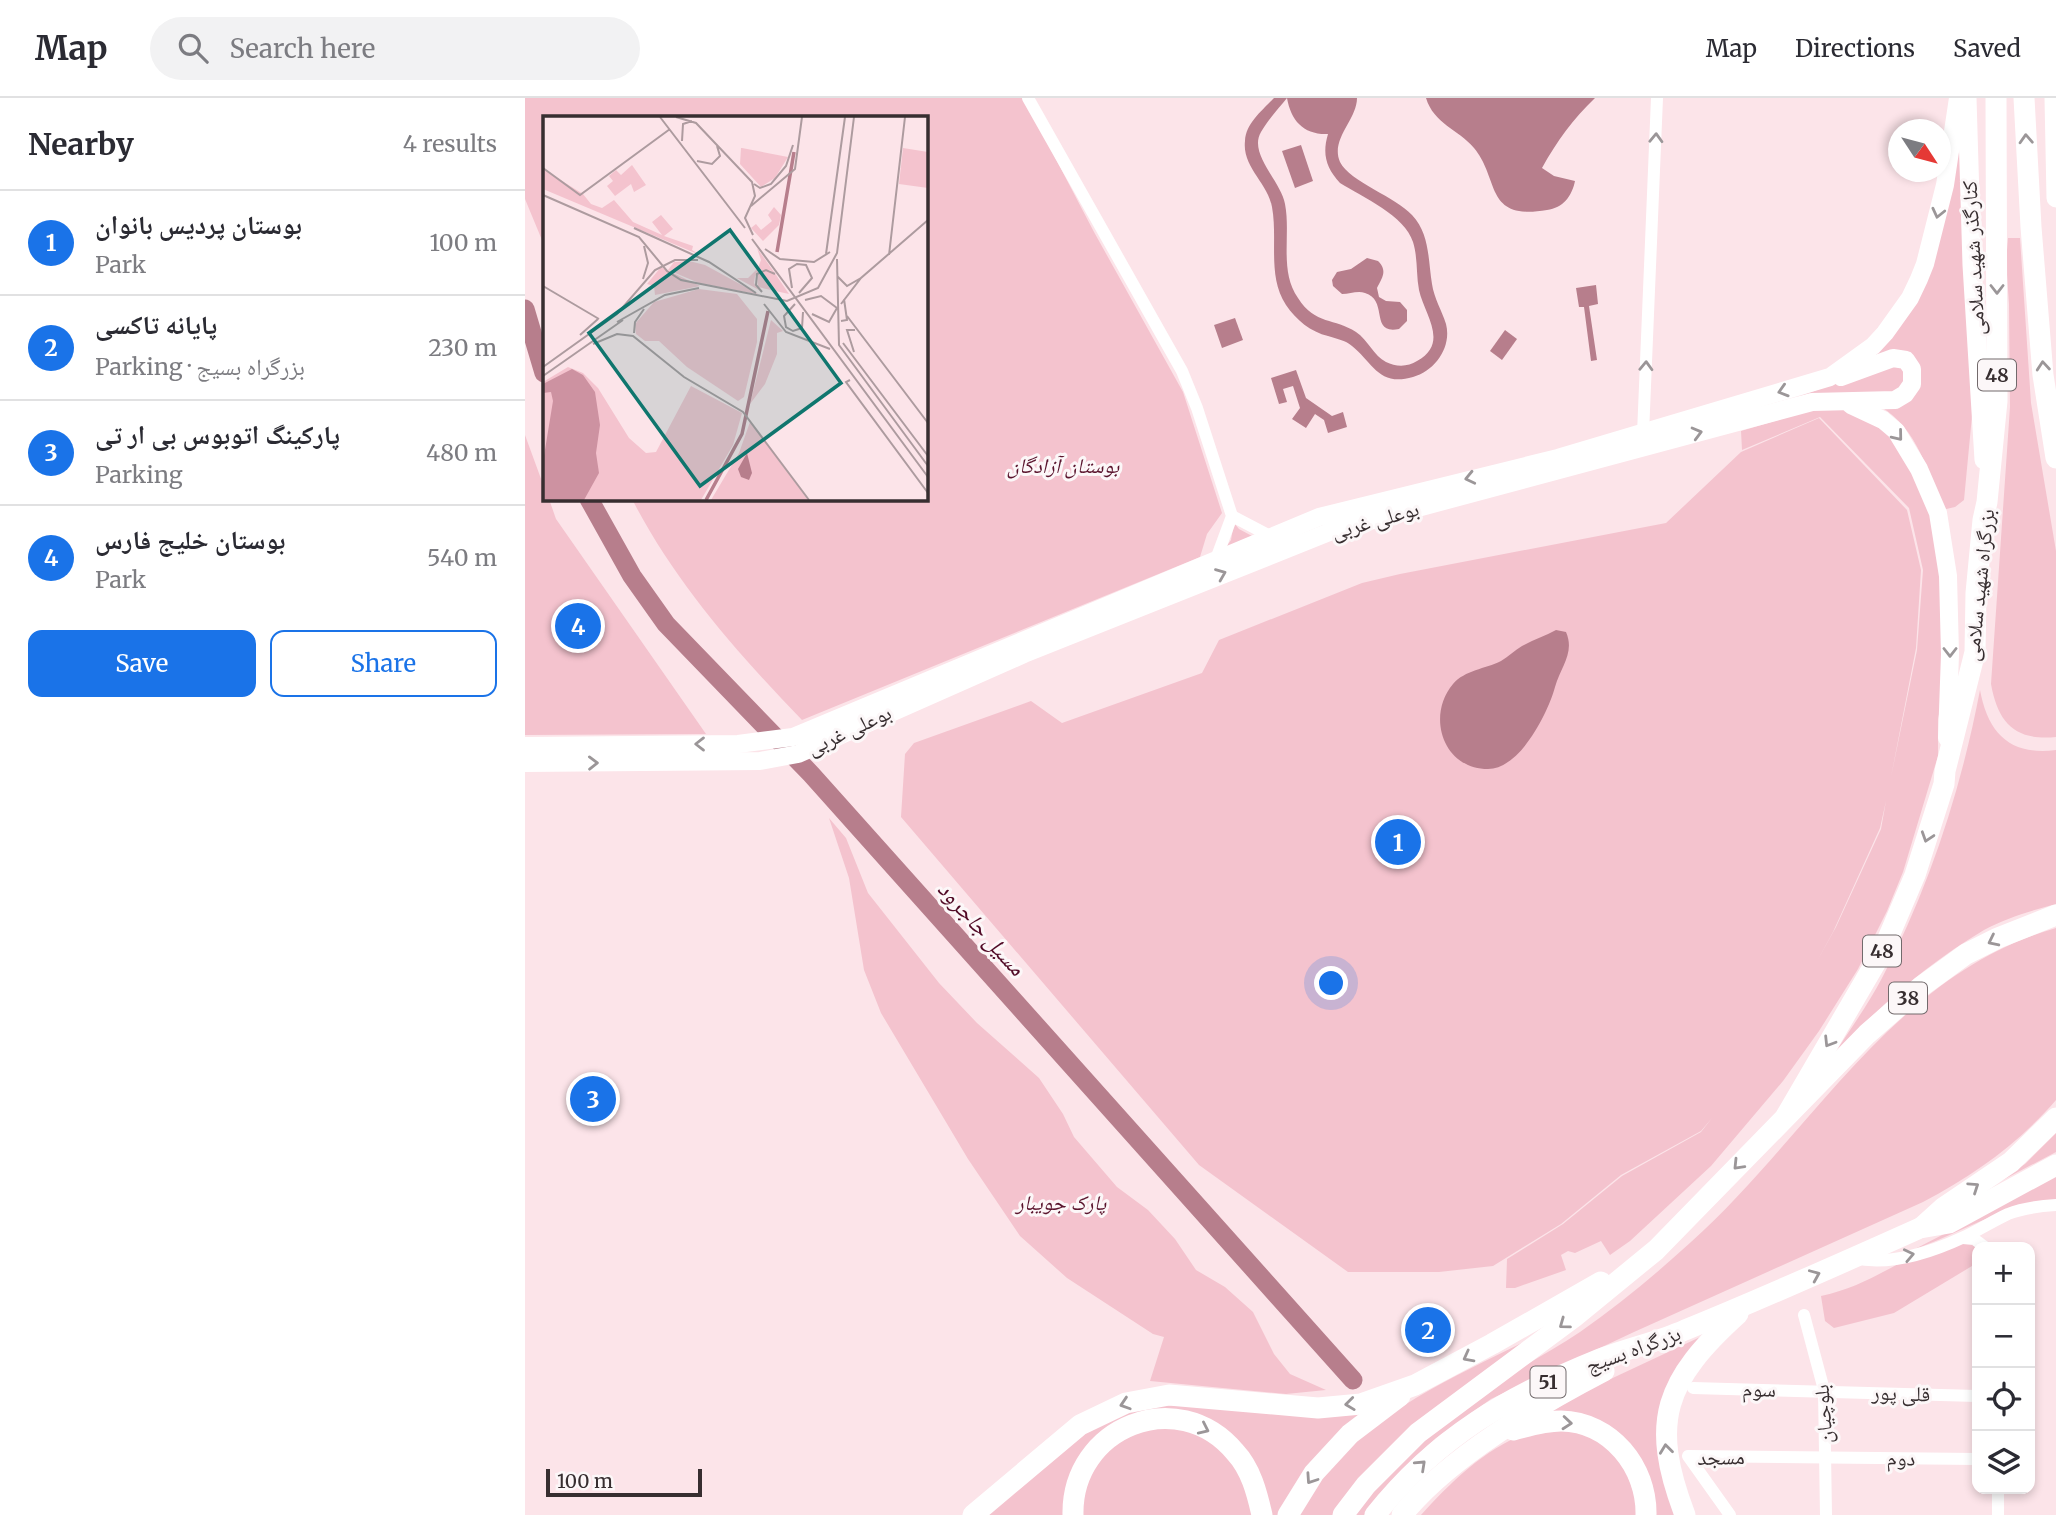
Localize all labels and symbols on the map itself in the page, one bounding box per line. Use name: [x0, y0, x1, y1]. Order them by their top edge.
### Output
inset map: [543, 116, 927, 500]
north arrow: [1888, 119, 1951, 182]
one-way arrow: [1648, 133, 1663, 144]
one-way arrow: [2019, 134, 2034, 145]
street label: کنارگذر شهید سلامی: [1955, 180, 1991, 336]
one-way arrow: [1932, 207, 1946, 219]
one-way arrow: [1989, 284, 2005, 294]
one-way arrow: [1638, 360, 1653, 371]
road number: 48: [1978, 360, 2016, 390]
one-way arrow: [2035, 360, 2050, 372]
one-way arrow: [1778, 383, 1790, 398]
one-way arrow: [1691, 426, 1703, 441]
one-way arrow: [1890, 428, 1903, 440]
park label: بوستان آزادگان: [1007, 452, 1119, 479]
one-way arrow: [1464, 470, 1476, 485]
street label: بوعلی غربی: [1328, 495, 1422, 545]
street label: بزرگراه شهید سلامی: [1958, 507, 2000, 663]
one-way arrow: [1215, 568, 1227, 582]
pin: 4: [555, 600, 601, 652]
one-way arrow: [1942, 647, 1958, 658]
street label: بوعلی غربی: [802, 699, 896, 761]
one-way arrow: [694, 736, 705, 752]
one-way arrow: [588, 755, 599, 770]
pin: 1: [1375, 816, 1421, 868]
one-way arrow: [1921, 831, 1936, 843]
water label: مسیل جاجرود: [931, 875, 1032, 982]
one-way arrow: [1988, 932, 2000, 946]
road number: 48: [1863, 936, 1901, 966]
your location: [1314, 966, 1348, 1000]
road number: 38: [1889, 983, 1927, 1014]
one-way arrow: [1825, 1034, 1838, 1047]
pin: 3: [570, 1073, 616, 1125]
one-way arrow: [1734, 1157, 1747, 1170]
one-way arrow: [1966, 1183, 1979, 1195]
park label: پارک جویبار: [1014, 1189, 1107, 1216]
one-way arrow: [1903, 1248, 1915, 1263]
one-way arrow: [1808, 1269, 1820, 1283]
pin: 2: [1405, 1304, 1451, 1356]
one-way arrow: [1559, 1316, 1572, 1328]
street label: بزرگراه بسیج: [1582, 1319, 1684, 1379]
one-way arrow: [1463, 1348, 1476, 1362]
road number: 51: [1531, 1366, 1565, 1398]
street label: سوم: [1742, 1375, 1776, 1404]
street label: قلی پور: [1870, 1378, 1931, 1408]
street label: بلوچیان: [1807, 1383, 1839, 1445]
one-way arrow: [1119, 1396, 1131, 1411]
one-way arrow: [1344, 1397, 1356, 1412]
one-way arrow: [1562, 1415, 1573, 1430]
one-way arrow: [1197, 1420, 1209, 1434]
street label: مسجد: [1697, 1443, 1745, 1471]
one-way arrow: [1659, 1444, 1674, 1455]
street label: دوم: [1886, 1444, 1916, 1473]
one-way arrow: [1413, 1460, 1426, 1473]
scale bar: [546, 1466, 702, 1498]
one-way arrow: [1307, 1471, 1319, 1484]

